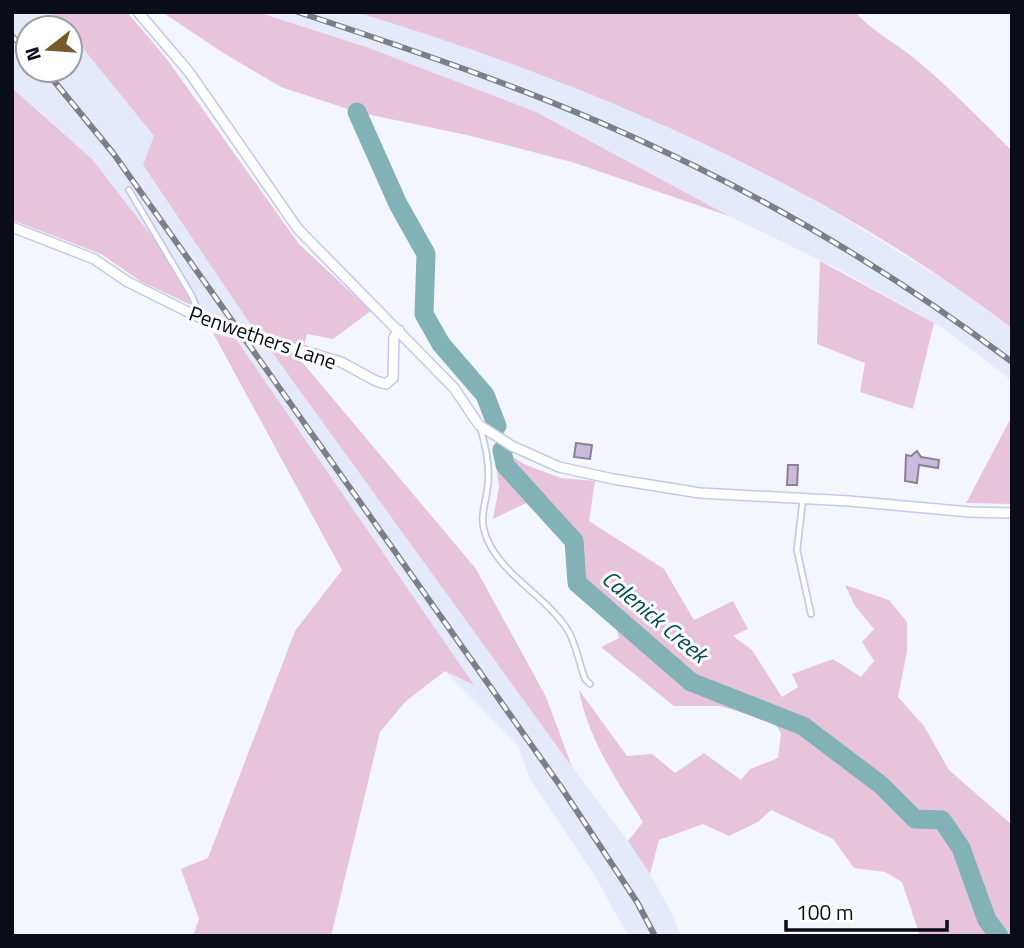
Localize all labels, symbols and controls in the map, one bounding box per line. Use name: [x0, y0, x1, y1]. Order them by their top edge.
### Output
north arrow: [14, 14, 84, 84]
text: N: [16, 44, 48, 65]
street label: Penwethers Lane: [185, 297, 341, 377]
water label: Calenick Creek: [594, 561, 718, 673]
scale bar: [786, 888, 947, 932]
text: 100 m: [796, 896, 853, 928]

